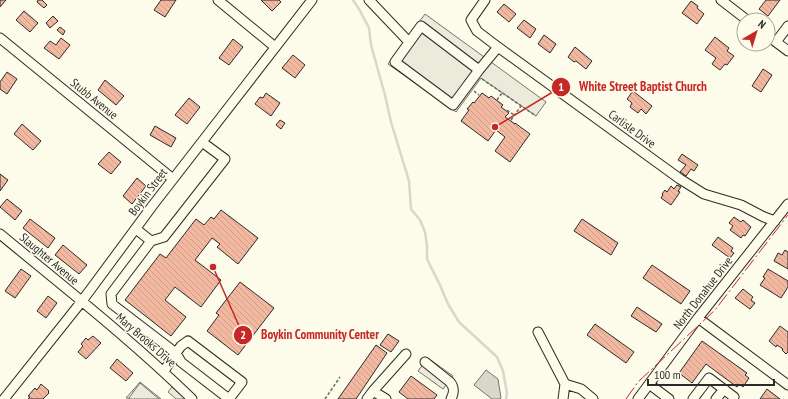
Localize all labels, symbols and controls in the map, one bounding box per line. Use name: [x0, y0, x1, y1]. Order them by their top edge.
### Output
north arrow: [736, 12, 776, 52]
text: N: [756, 17, 769, 31]
callout: White Street Baptist Church: [551, 74, 715, 99]
street label: Stubb Avenue: [68, 75, 121, 122]
text: White Street Baptist Church: [578, 78, 707, 95]
text: 1: [558, 79, 564, 94]
street label: Carlisle Drive: [606, 106, 659, 151]
street label: Boykin Street: [125, 165, 171, 218]
street label: Slaughter Avenue: [17, 230, 82, 288]
street label: North Donahue Drive: [670, 253, 736, 332]
street label: Mary Brooks Drive: [113, 309, 180, 370]
callout: Boykin Community Center: [233, 322, 388, 347]
text: Boykin Community Center: [261, 326, 379, 343]
text: 2: [240, 327, 246, 342]
scale bar: [648, 361, 774, 387]
text: 100 m: [654, 367, 681, 382]

